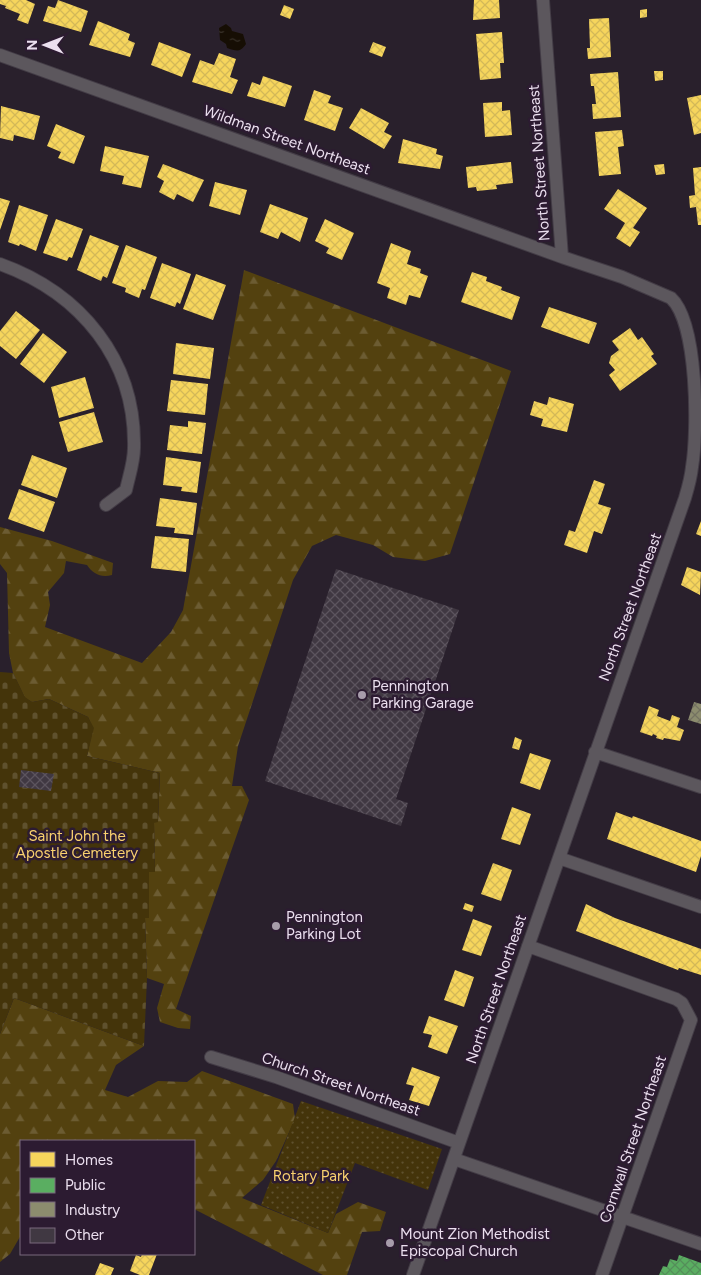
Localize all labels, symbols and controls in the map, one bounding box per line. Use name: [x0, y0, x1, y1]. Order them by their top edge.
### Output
north arrow: [20, 20, 70, 70]
text: N: [24, 40, 41, 50]
street label: North Street Northeast: [525, 84, 553, 242]
street label: Wildman Street Northeast: [201, 101, 373, 179]
street label: North Street Northeast: [595, 530, 665, 684]
place label: Pennington Parking Garage: [372, 677, 474, 712]
marker: Pennington Parking Garage: [356, 689, 368, 701]
park label: Saint John the Apostle Cemetery: [16, 827, 138, 862]
place label: Pennington Parking Lot: [286, 908, 363, 943]
street label: North Street Northeast: [462, 912, 530, 1066]
marker: Pennington Parking Lot: [270, 920, 282, 932]
street label: Church Street Northeast: [259, 1048, 423, 1120]
street label: Cornwall Street Northeast: [596, 1053, 670, 1225]
legend: [20, 1140, 195, 1255]
text: Homes: [65, 1151, 113, 1169]
park label: Rotary Park: [273, 1167, 350, 1185]
text: Public: [65, 1176, 106, 1194]
text: Industry: [65, 1201, 120, 1219]
place label: Mount Zion Methodist Episcopal Church: [400, 1225, 550, 1260]
text: Other: [65, 1226, 104, 1244]
marker: Mount Zion Methodist Episcopal Church: [384, 1237, 396, 1249]

